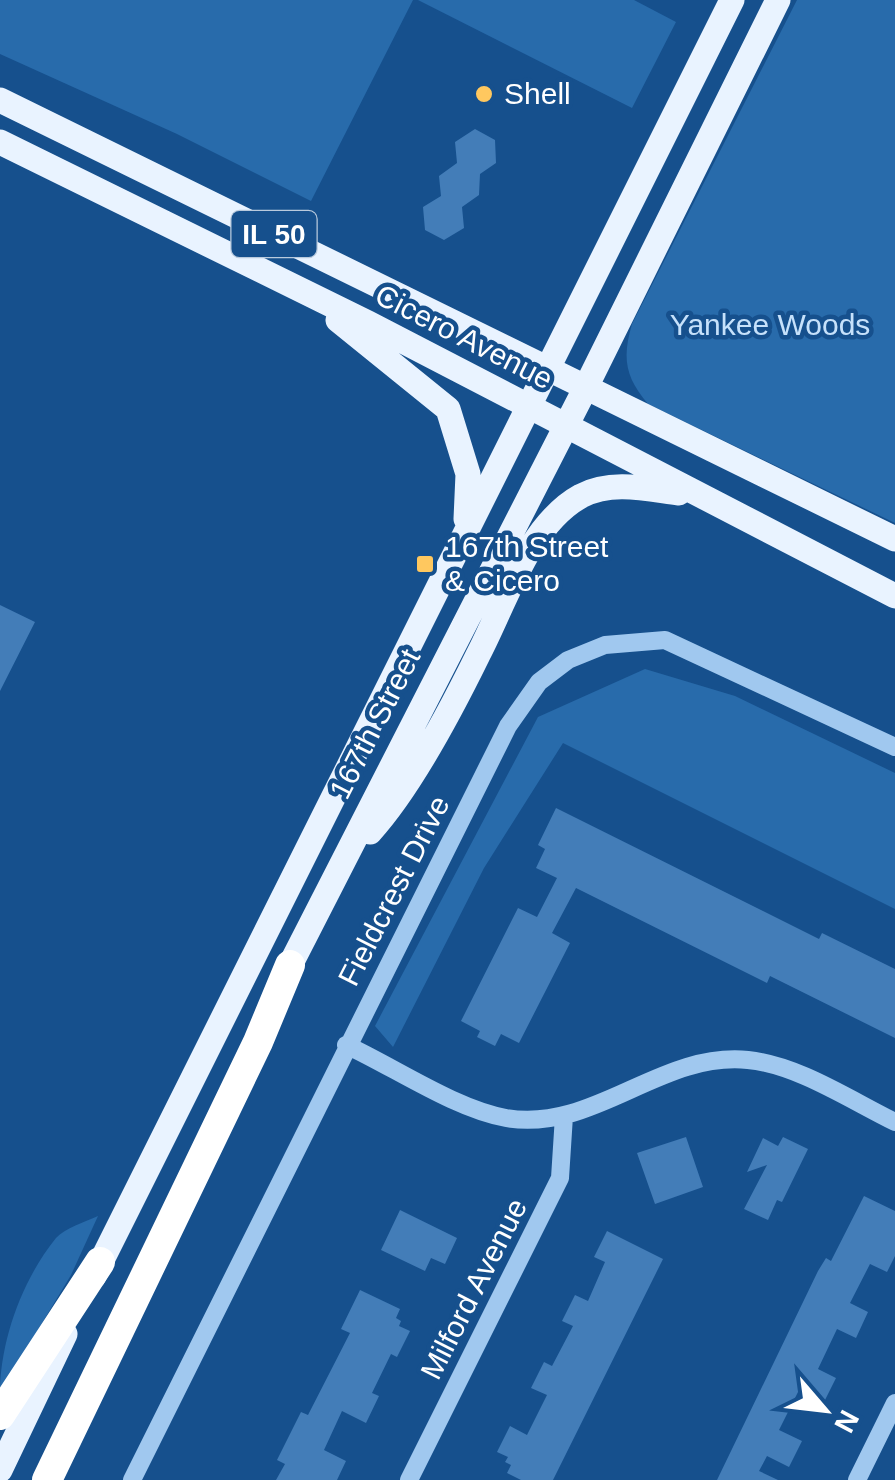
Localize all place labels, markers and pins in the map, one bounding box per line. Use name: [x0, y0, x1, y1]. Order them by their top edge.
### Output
place label: Shell: [504, 77, 571, 110]
marker: Shell: [473, 83, 495, 105]
place label: 167th Street & Cicero: [445, 530, 609, 597]
marker: 167th Street & Cicero: [414, 553, 436, 575]

